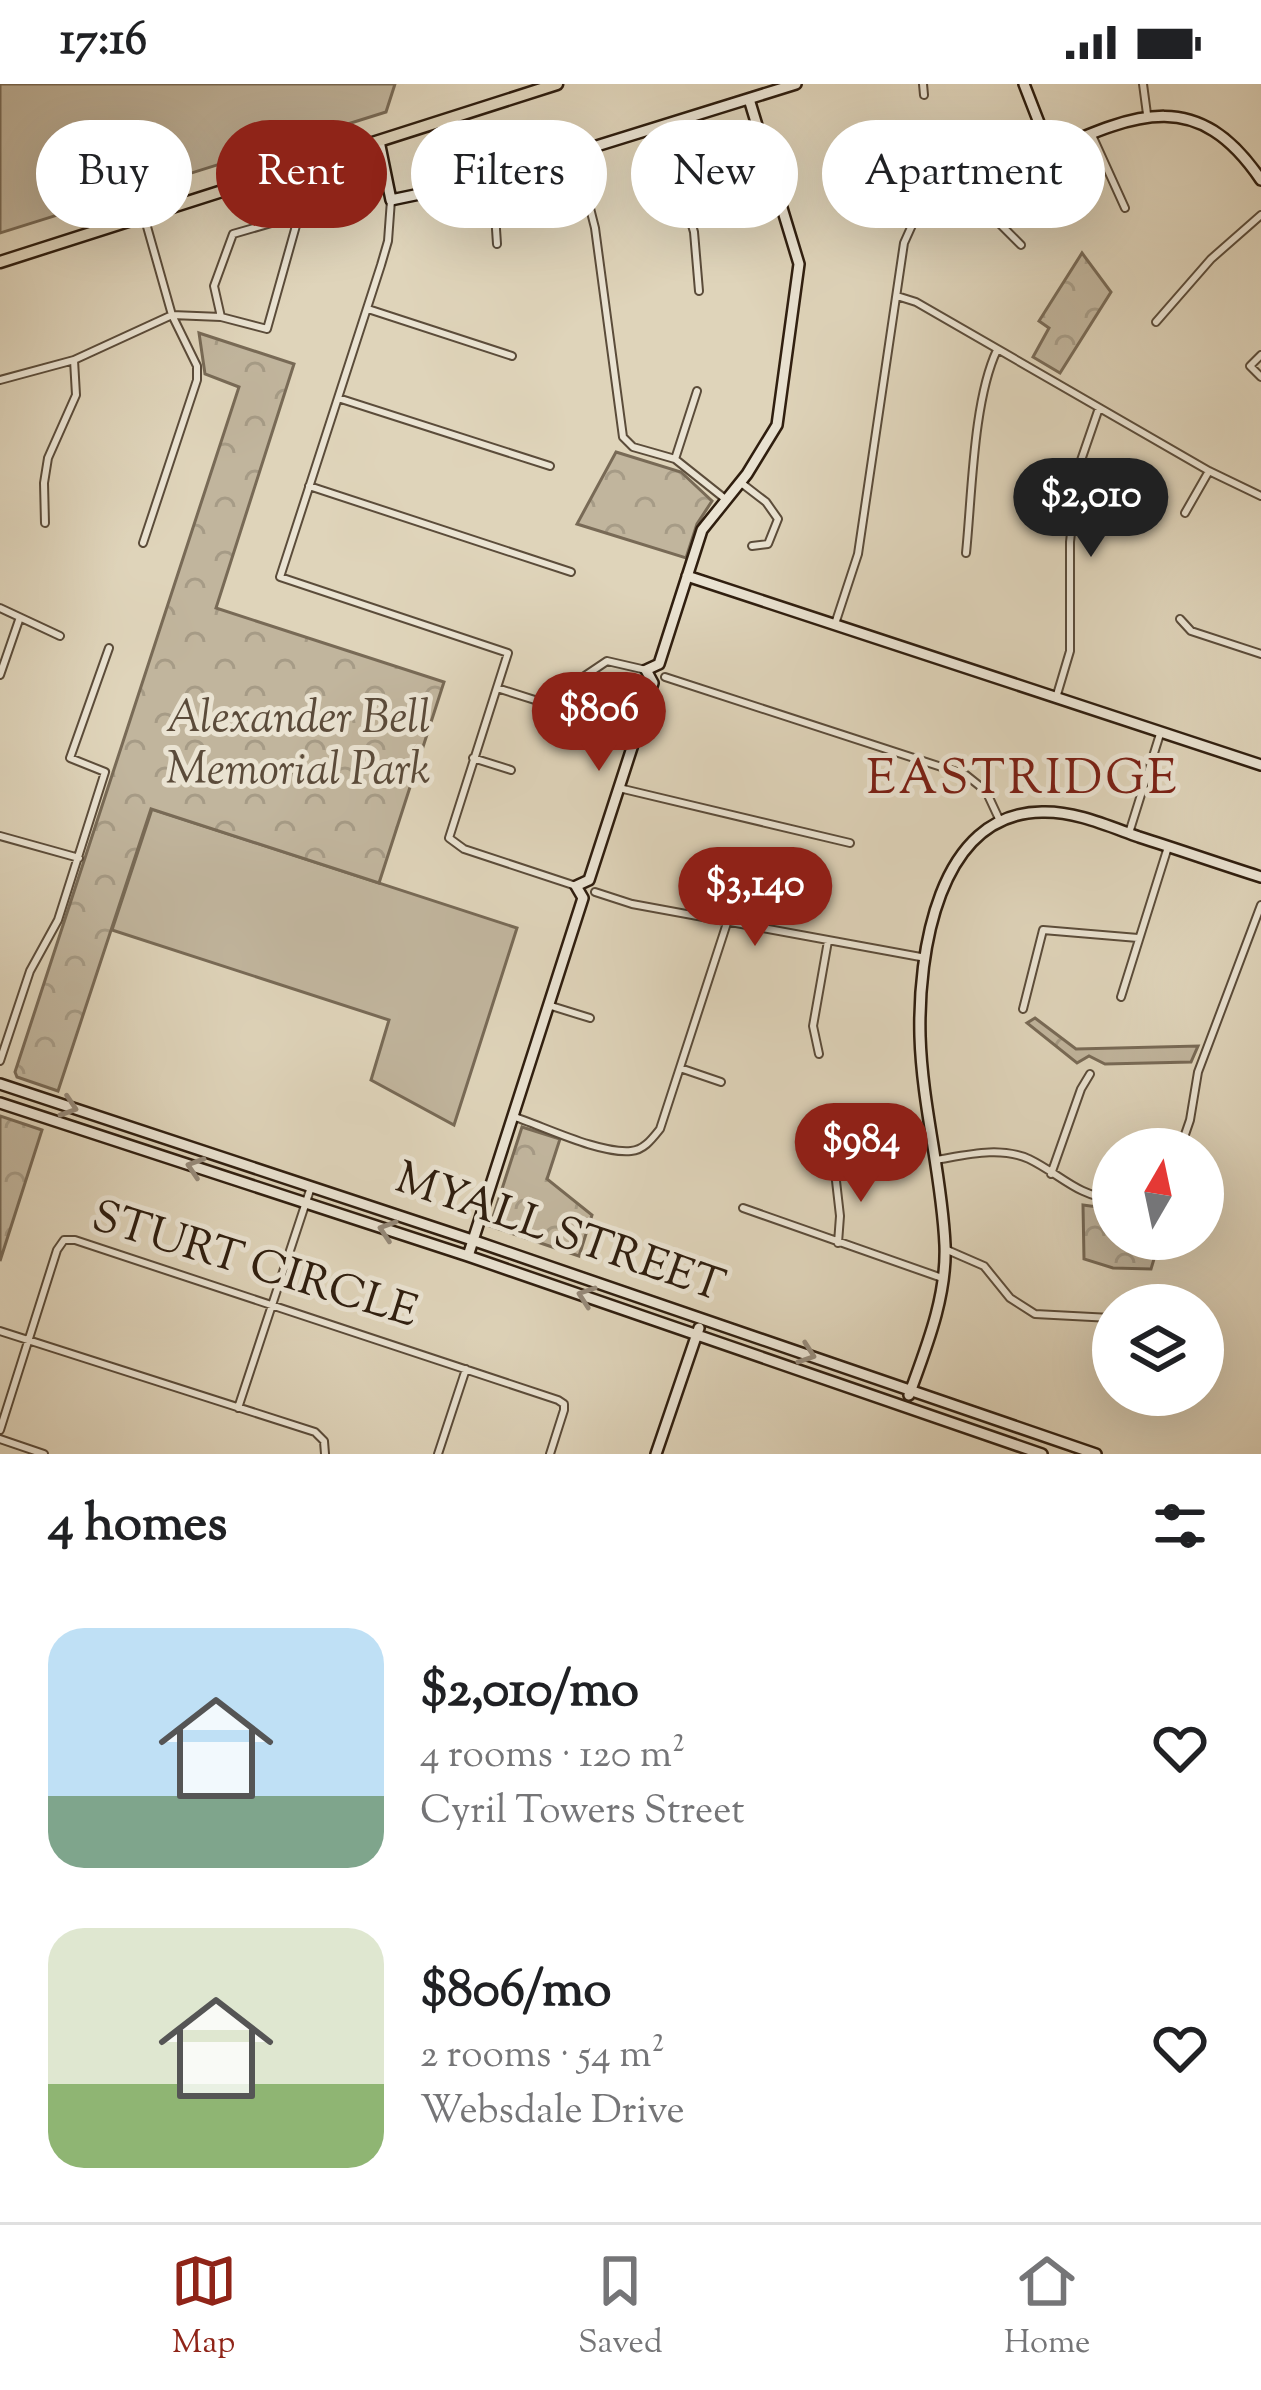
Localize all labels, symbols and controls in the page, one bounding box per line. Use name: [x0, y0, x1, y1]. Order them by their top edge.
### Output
text: 17:16: [60, 10, 147, 75]
chip: Buy: [36, 120, 192, 228]
chip: Rent: [216, 120, 387, 228]
chip: Filters: [411, 120, 607, 228]
chip: New: [631, 120, 798, 228]
chip: Apartment: [822, 120, 1105, 228]
pin: $2,010: [993, 458, 1189, 560]
text: $2,010: [1040, 469, 1142, 525]
pin: $806: [528, 672, 670, 774]
text: $806: [559, 683, 639, 739]
park label: Alexander Bell Memorial Park: [165, 688, 431, 805]
district label: EASTRIDGE: [866, 747, 1180, 816]
pin: $3,140: [657, 847, 853, 949]
text: $3,140: [705, 858, 805, 914]
one-way arrow: [58, 1093, 79, 1118]
pin: $984: [790, 1103, 932, 1205]
text: $984: [822, 1114, 900, 1170]
north arrow: [1092, 1128, 1224, 1260]
map controls: [1092, 1128, 1224, 1416]
street label: MYALL STREET: [386, 1148, 732, 1322]
one-way arrow: [185, 1157, 206, 1182]
street label: STURT CIRCLE: [83, 1187, 425, 1347]
one-way arrow: [377, 1219, 398, 1244]
button: layers: [1092, 1284, 1224, 1416]
one-way arrow: [576, 1286, 597, 1311]
one-way arrow: [795, 1340, 816, 1364]
text: 4 homes: [48, 1490, 227, 1563]
icon: filters: [1147, 1493, 1213, 1559]
text: $2,010/mo: [420, 1656, 639, 1729]
icon: home: [144, 1676, 288, 1820]
icon: heart: [1147, 1715, 1213, 1781]
text: 4 rooms · 120 m²: [420, 1729, 685, 1785]
text: Cyril Towers Street: [420, 1785, 745, 1841]
text: $806/mo: [420, 1956, 611, 2029]
icon: home: [144, 1976, 288, 2120]
icon: heart: [1147, 2015, 1213, 2081]
text: 2 rooms · 54 m²: [420, 2029, 665, 2085]
text: Websdale Drive: [420, 2085, 685, 2141]
tab: Map: [171, 2248, 237, 2368]
tab: Saved: [578, 2248, 663, 2368]
tab: Home: [1004, 2248, 1090, 2368]

